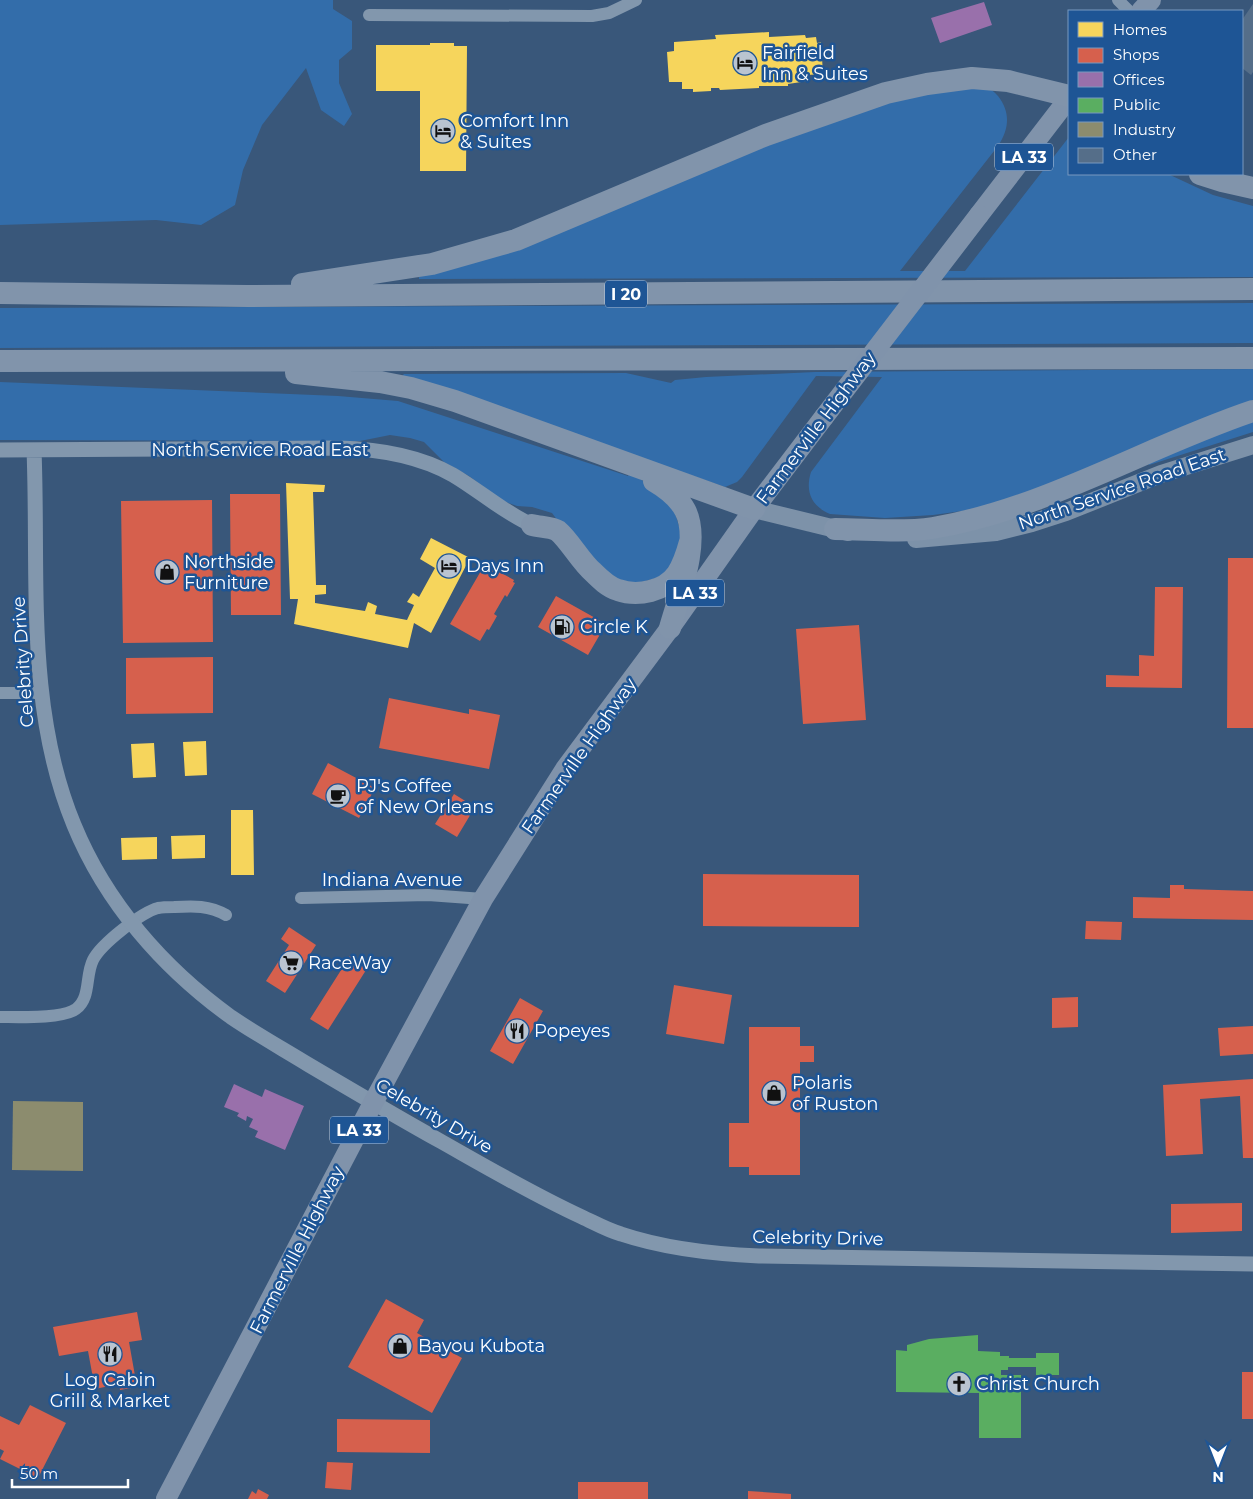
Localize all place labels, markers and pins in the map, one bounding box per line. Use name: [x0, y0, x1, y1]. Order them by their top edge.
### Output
place label: Fairfield Inn & Suites: [762, 42, 868, 85]
hotel icon: Fairfield Inn & Suites: [732, 50, 758, 76]
place label: Comfort Inn & Suites: [460, 110, 569, 153]
hotel icon: Comfort Inn & Suites: [430, 118, 456, 144]
place label: Northside Furniture: [184, 551, 274, 594]
hotel icon: Days Inn: [436, 553, 462, 579]
place label: Days Inn: [466, 555, 544, 577]
shop icon: Northside Furniture: [154, 559, 180, 585]
fuel station icon: Circle K: [549, 614, 575, 640]
place label: Circle K: [580, 616, 648, 638]
place label: PJ's Coffee of New Orleans: [356, 775, 493, 818]
cafe icon: PJ's Coffee of New Orleans: [325, 783, 351, 809]
supermarket icon: RaceWay: [278, 950, 304, 976]
place label: RaceWay: [308, 952, 391, 974]
restaurant icon: Popeyes: [504, 1018, 530, 1044]
place label: Popeyes: [534, 1020, 610, 1042]
place label: Polaris of Ruston: [792, 1072, 878, 1115]
shop icon: Polaris of Ruston: [761, 1080, 787, 1106]
shop icon: Bayou Kubota: [387, 1333, 413, 1359]
place label: Bayou Kubota: [418, 1335, 545, 1357]
restaurant icon: Log Cabin Grill & Market: [97, 1341, 123, 1367]
place label: Log Cabin Grill & Market: [50, 1369, 170, 1412]
church icon: Christ Church: [946, 1371, 972, 1397]
place label: Christ Church: [976, 1373, 1100, 1395]

